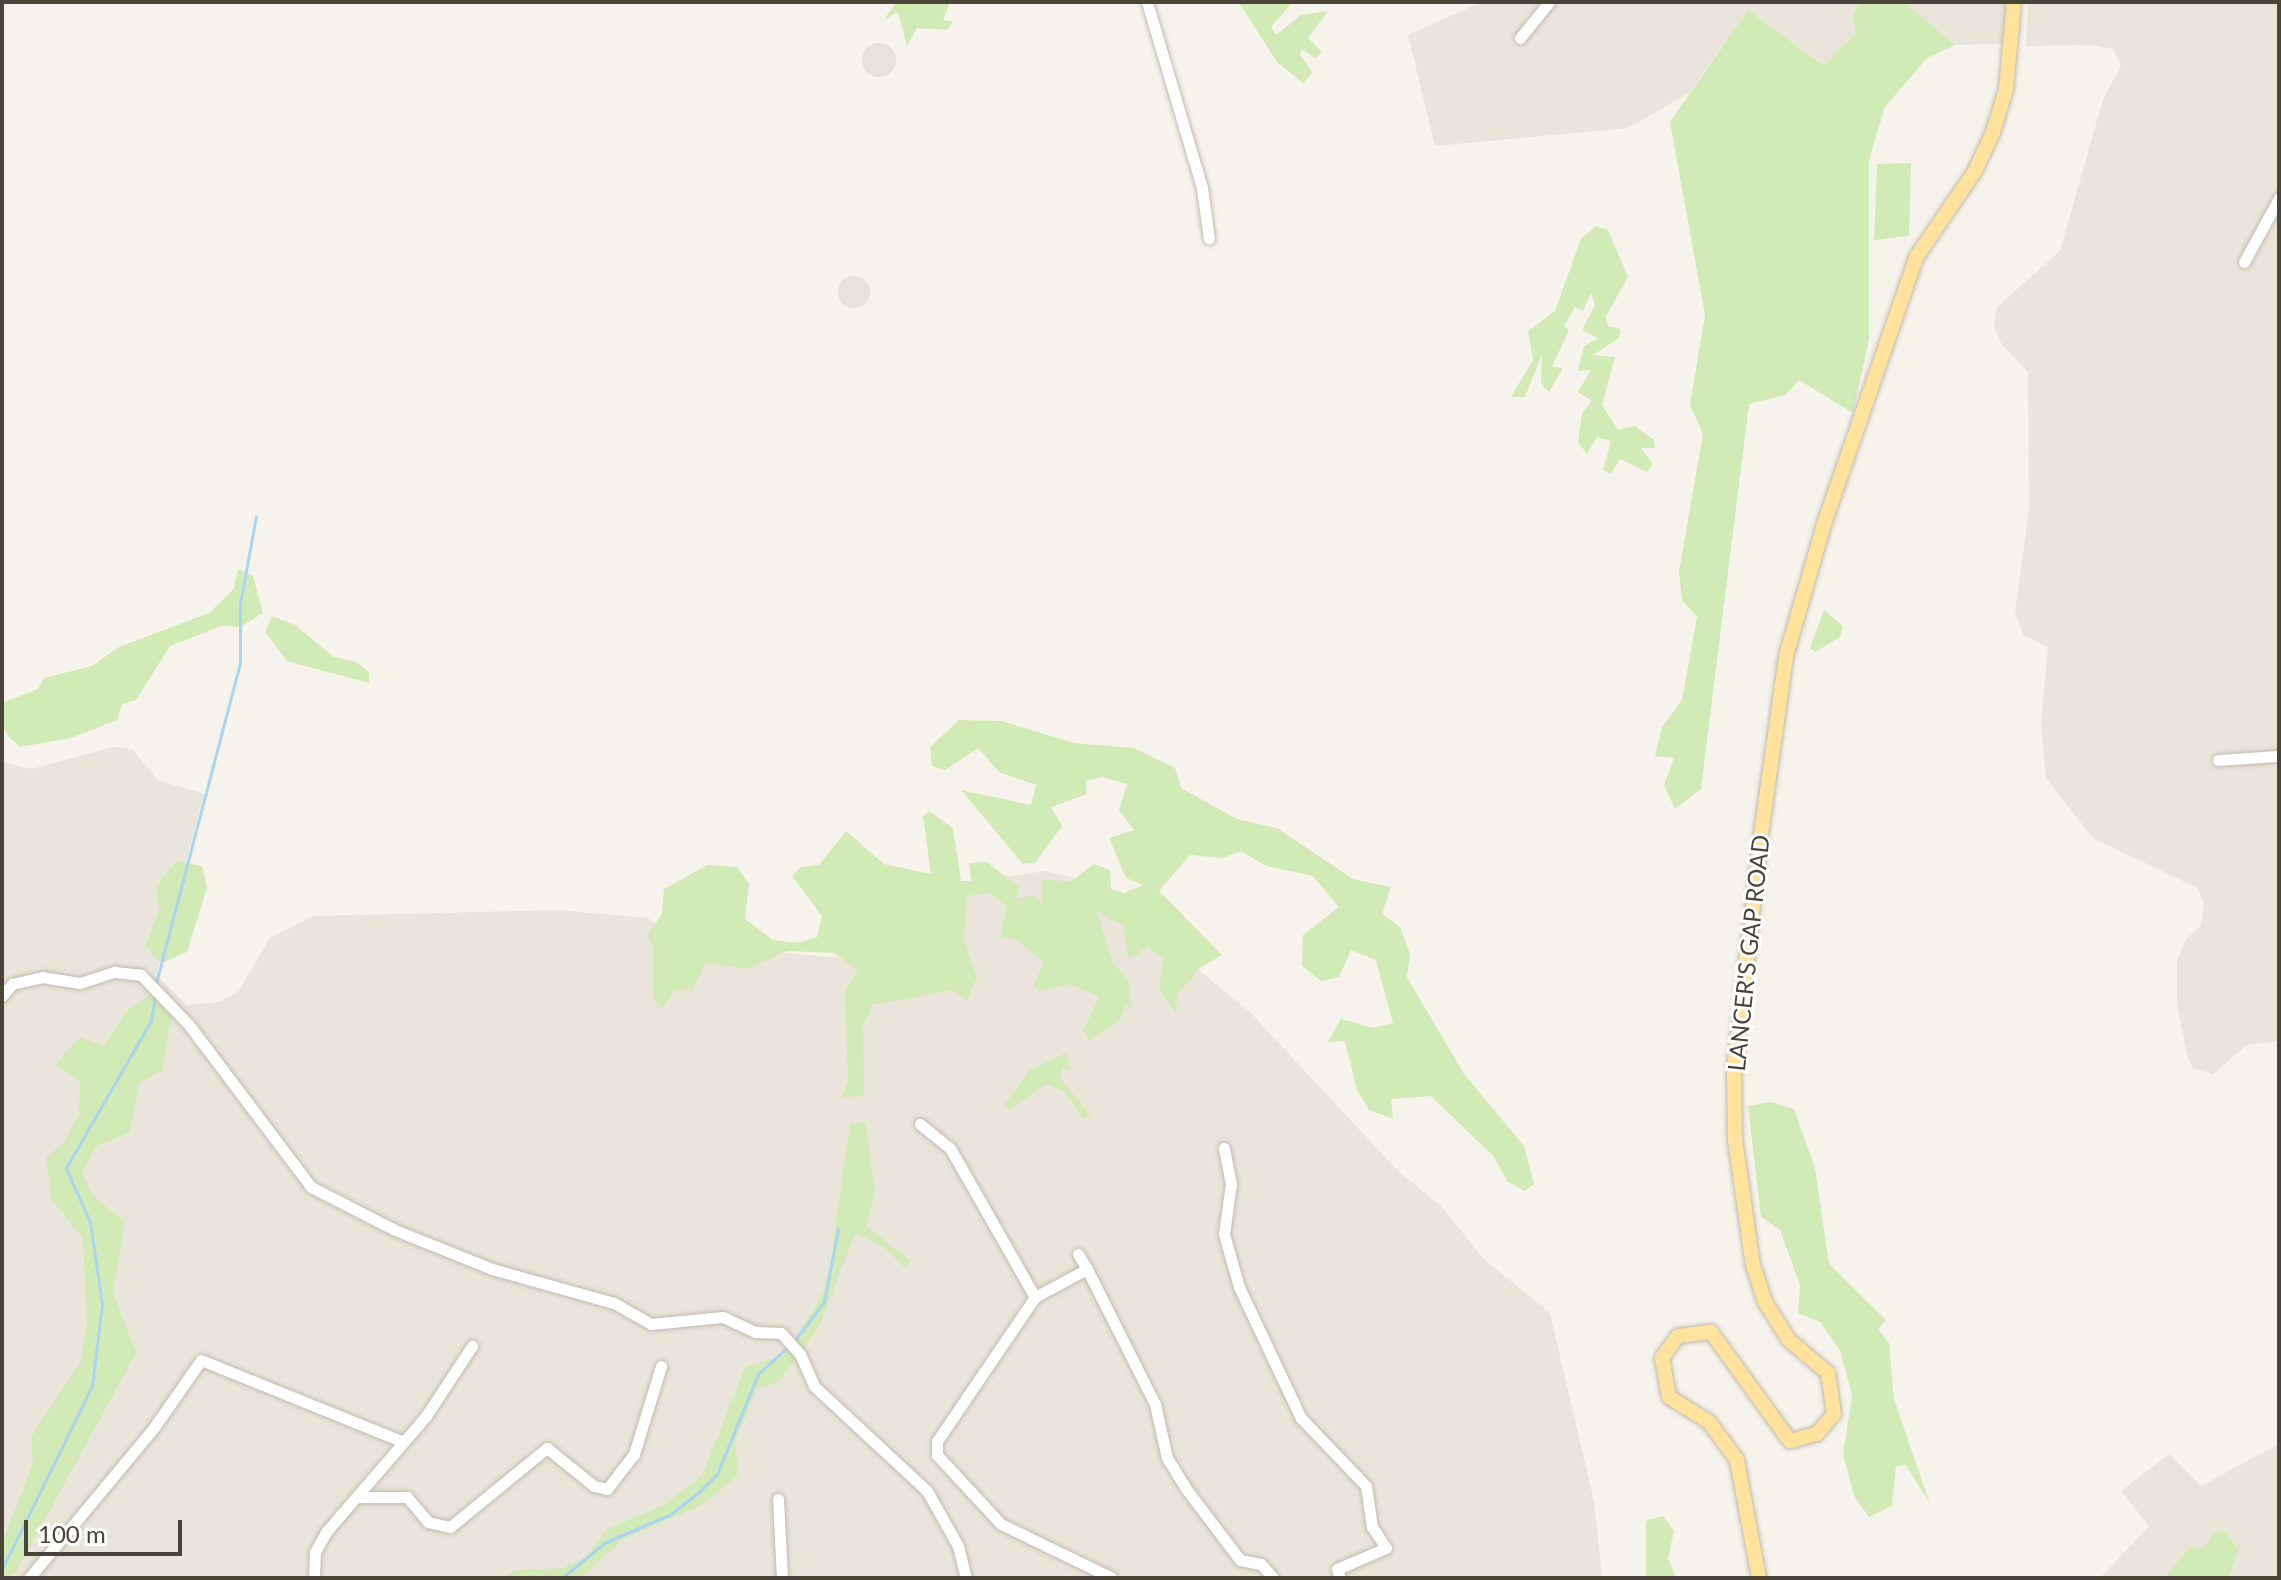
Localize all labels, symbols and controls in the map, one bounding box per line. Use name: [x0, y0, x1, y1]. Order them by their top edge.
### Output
street label: LANCER'S GAP ROAD: [1721, 833, 1775, 1073]
scale bar: [28, 1504, 186, 1554]
text: 100 m: [38, 1519, 106, 1548]

